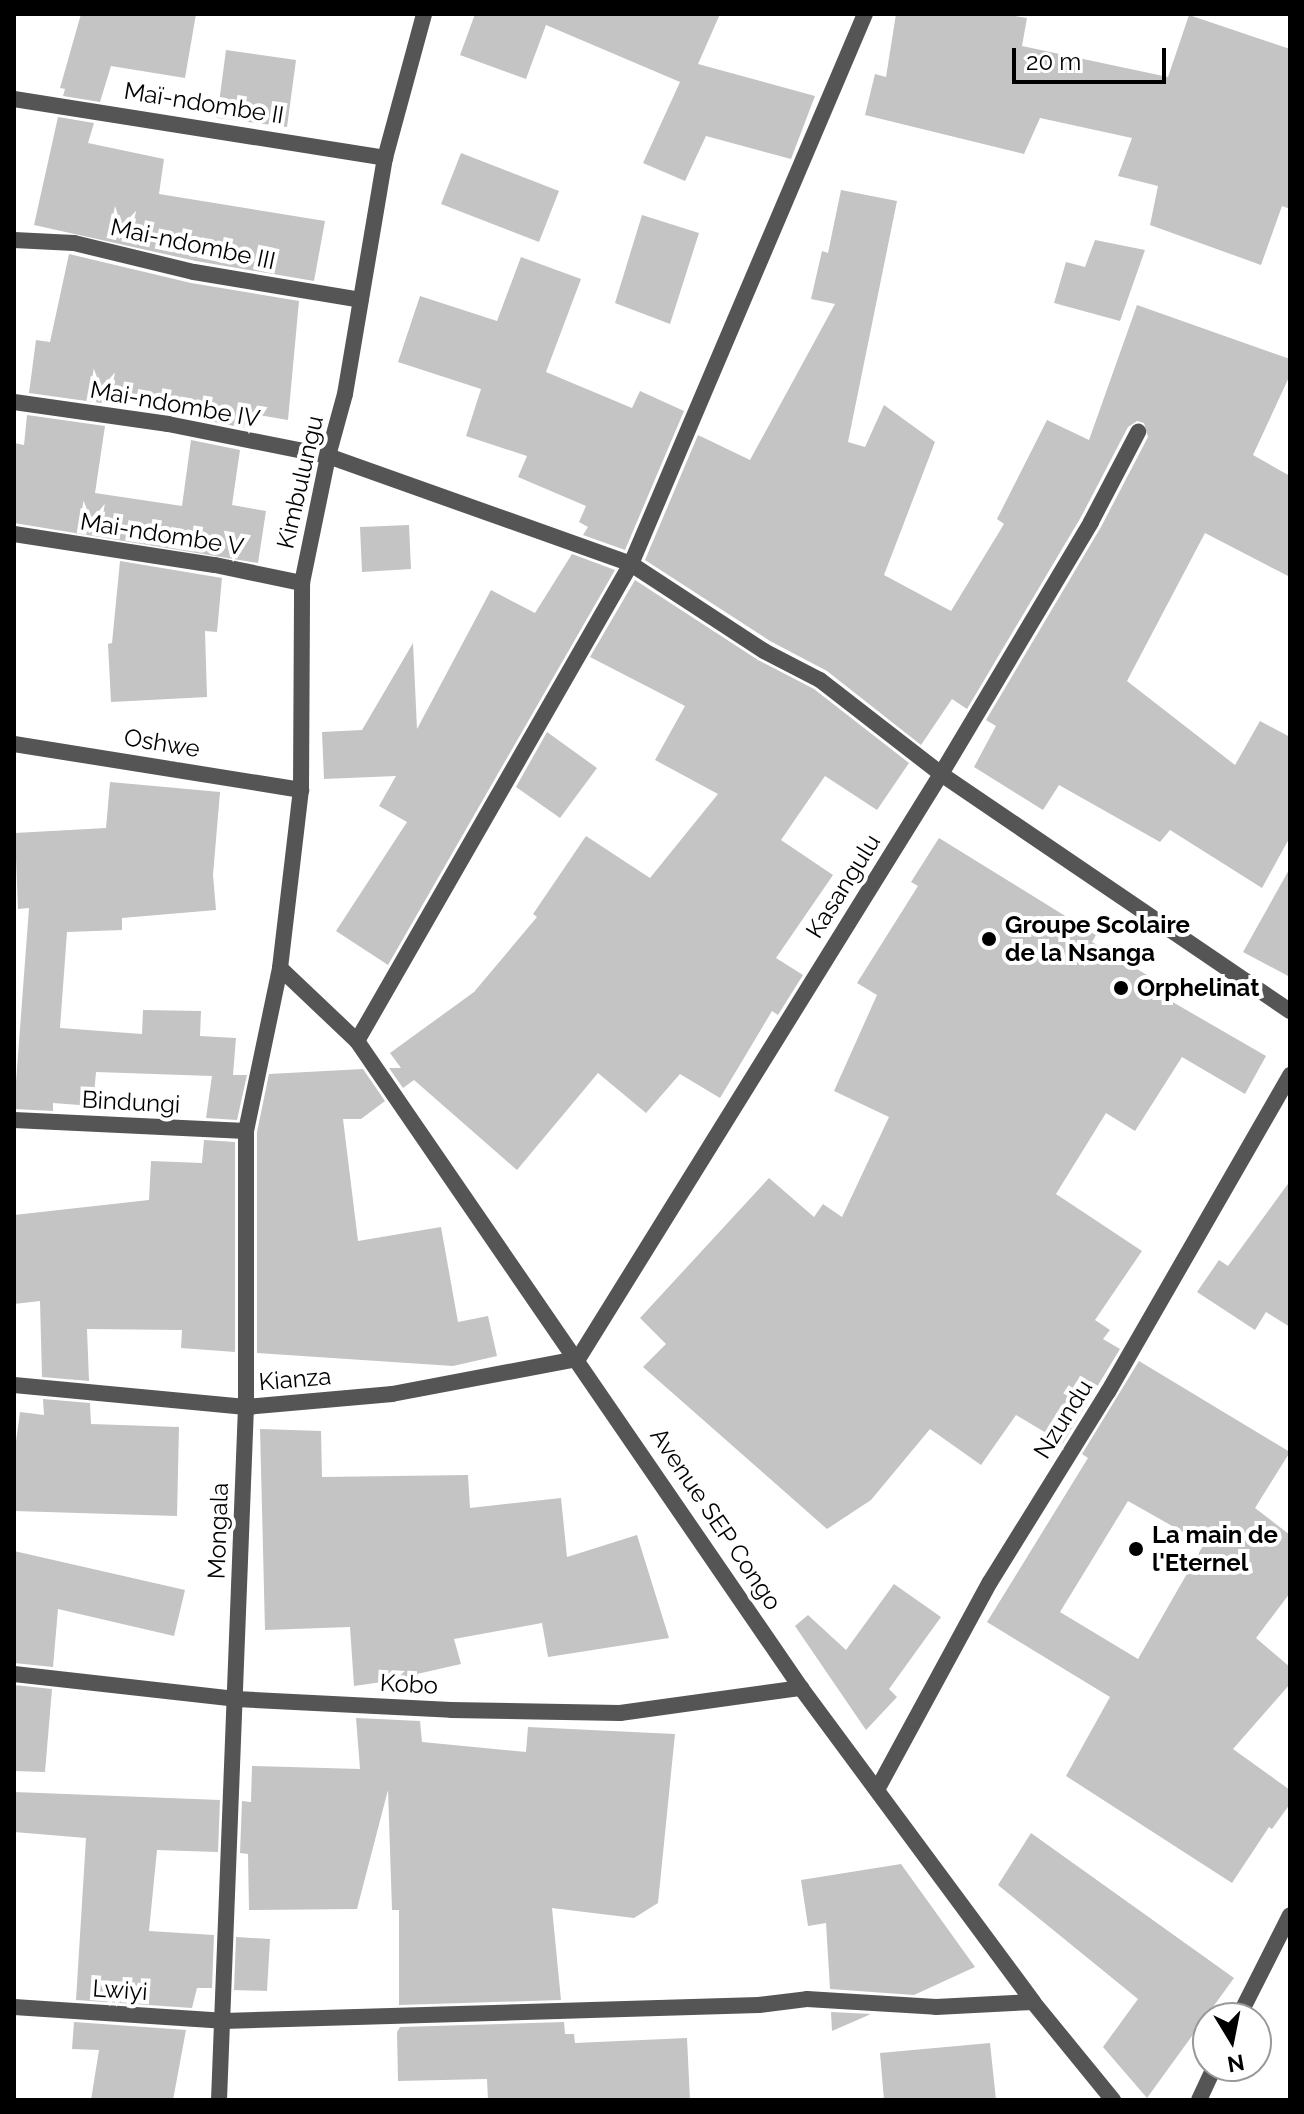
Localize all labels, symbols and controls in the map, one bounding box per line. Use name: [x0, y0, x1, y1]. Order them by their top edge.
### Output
scale bar: [1016, 32, 1170, 82]
text: 20 m: [1026, 47, 1081, 76]
street label: Maï-ndombe II: [122, 76, 286, 130]
street label: Mai-ndombe III: [108, 213, 278, 275]
street label: Mai-ndombe IV: [88, 375, 262, 433]
street label: Kimbulungu: [271, 413, 329, 551]
street label: Mai-ndombe V: [78, 507, 246, 561]
street label: Oshwe: [122, 723, 202, 763]
street label: Kasangulu: [800, 829, 886, 943]
place label: Groupe Scolaire de la Nsanga: [1005, 911, 1190, 967]
marker: Groupe Scolaire de la Nsanga: [980, 930, 998, 948]
place label: Orphelinat: [1137, 974, 1259, 1002]
marker: Orphelinat: [1112, 979, 1130, 997]
street label: Bindungi: [81, 1085, 181, 1119]
street label: Kianza: [258, 1361, 332, 1397]
street label: Nzundu: [1028, 1374, 1098, 1464]
street label: Avenue SEP Congo: [644, 1422, 788, 1616]
street label: Mongala: [202, 1482, 234, 1580]
place label: La main de l'Eternel: [1152, 1521, 1278, 1577]
marker: La main de l'Eternel: [1127, 1540, 1145, 1558]
street label: Kobo: [379, 1668, 439, 1700]
street label: Lwiyi: [92, 1974, 148, 2006]
north arrow: [1192, 2002, 1272, 2082]
text: N: [1225, 2049, 1246, 2078]

